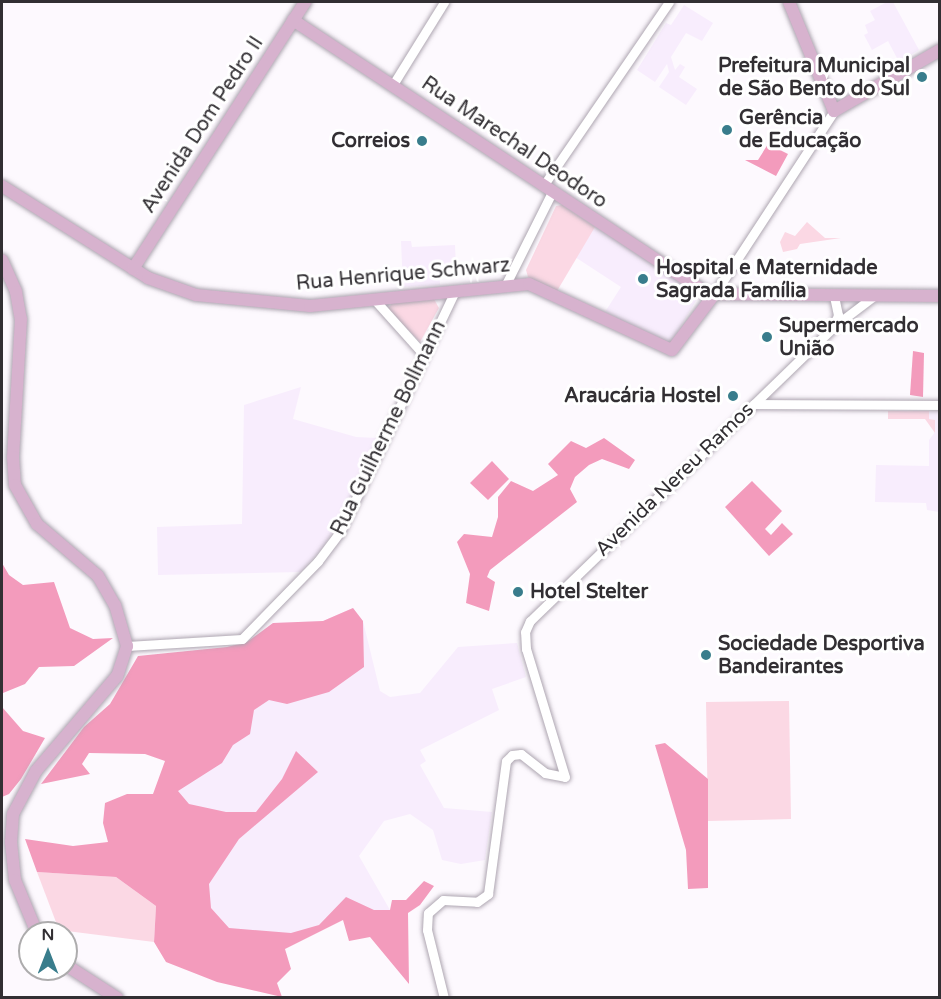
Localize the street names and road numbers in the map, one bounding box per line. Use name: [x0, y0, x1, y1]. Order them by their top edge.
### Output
street label: Avenida Dom Pedro II: [137, 32, 269, 218]
street label: Rua Marechal Deodoro: [417, 72, 611, 214]
street label: Rua Henrique Schwarz: [295, 254, 511, 296]
street label: Rua Guilherme Bollmann: [326, 317, 452, 539]
street label: Avenida Nereu Ramos: [591, 398, 759, 562]

